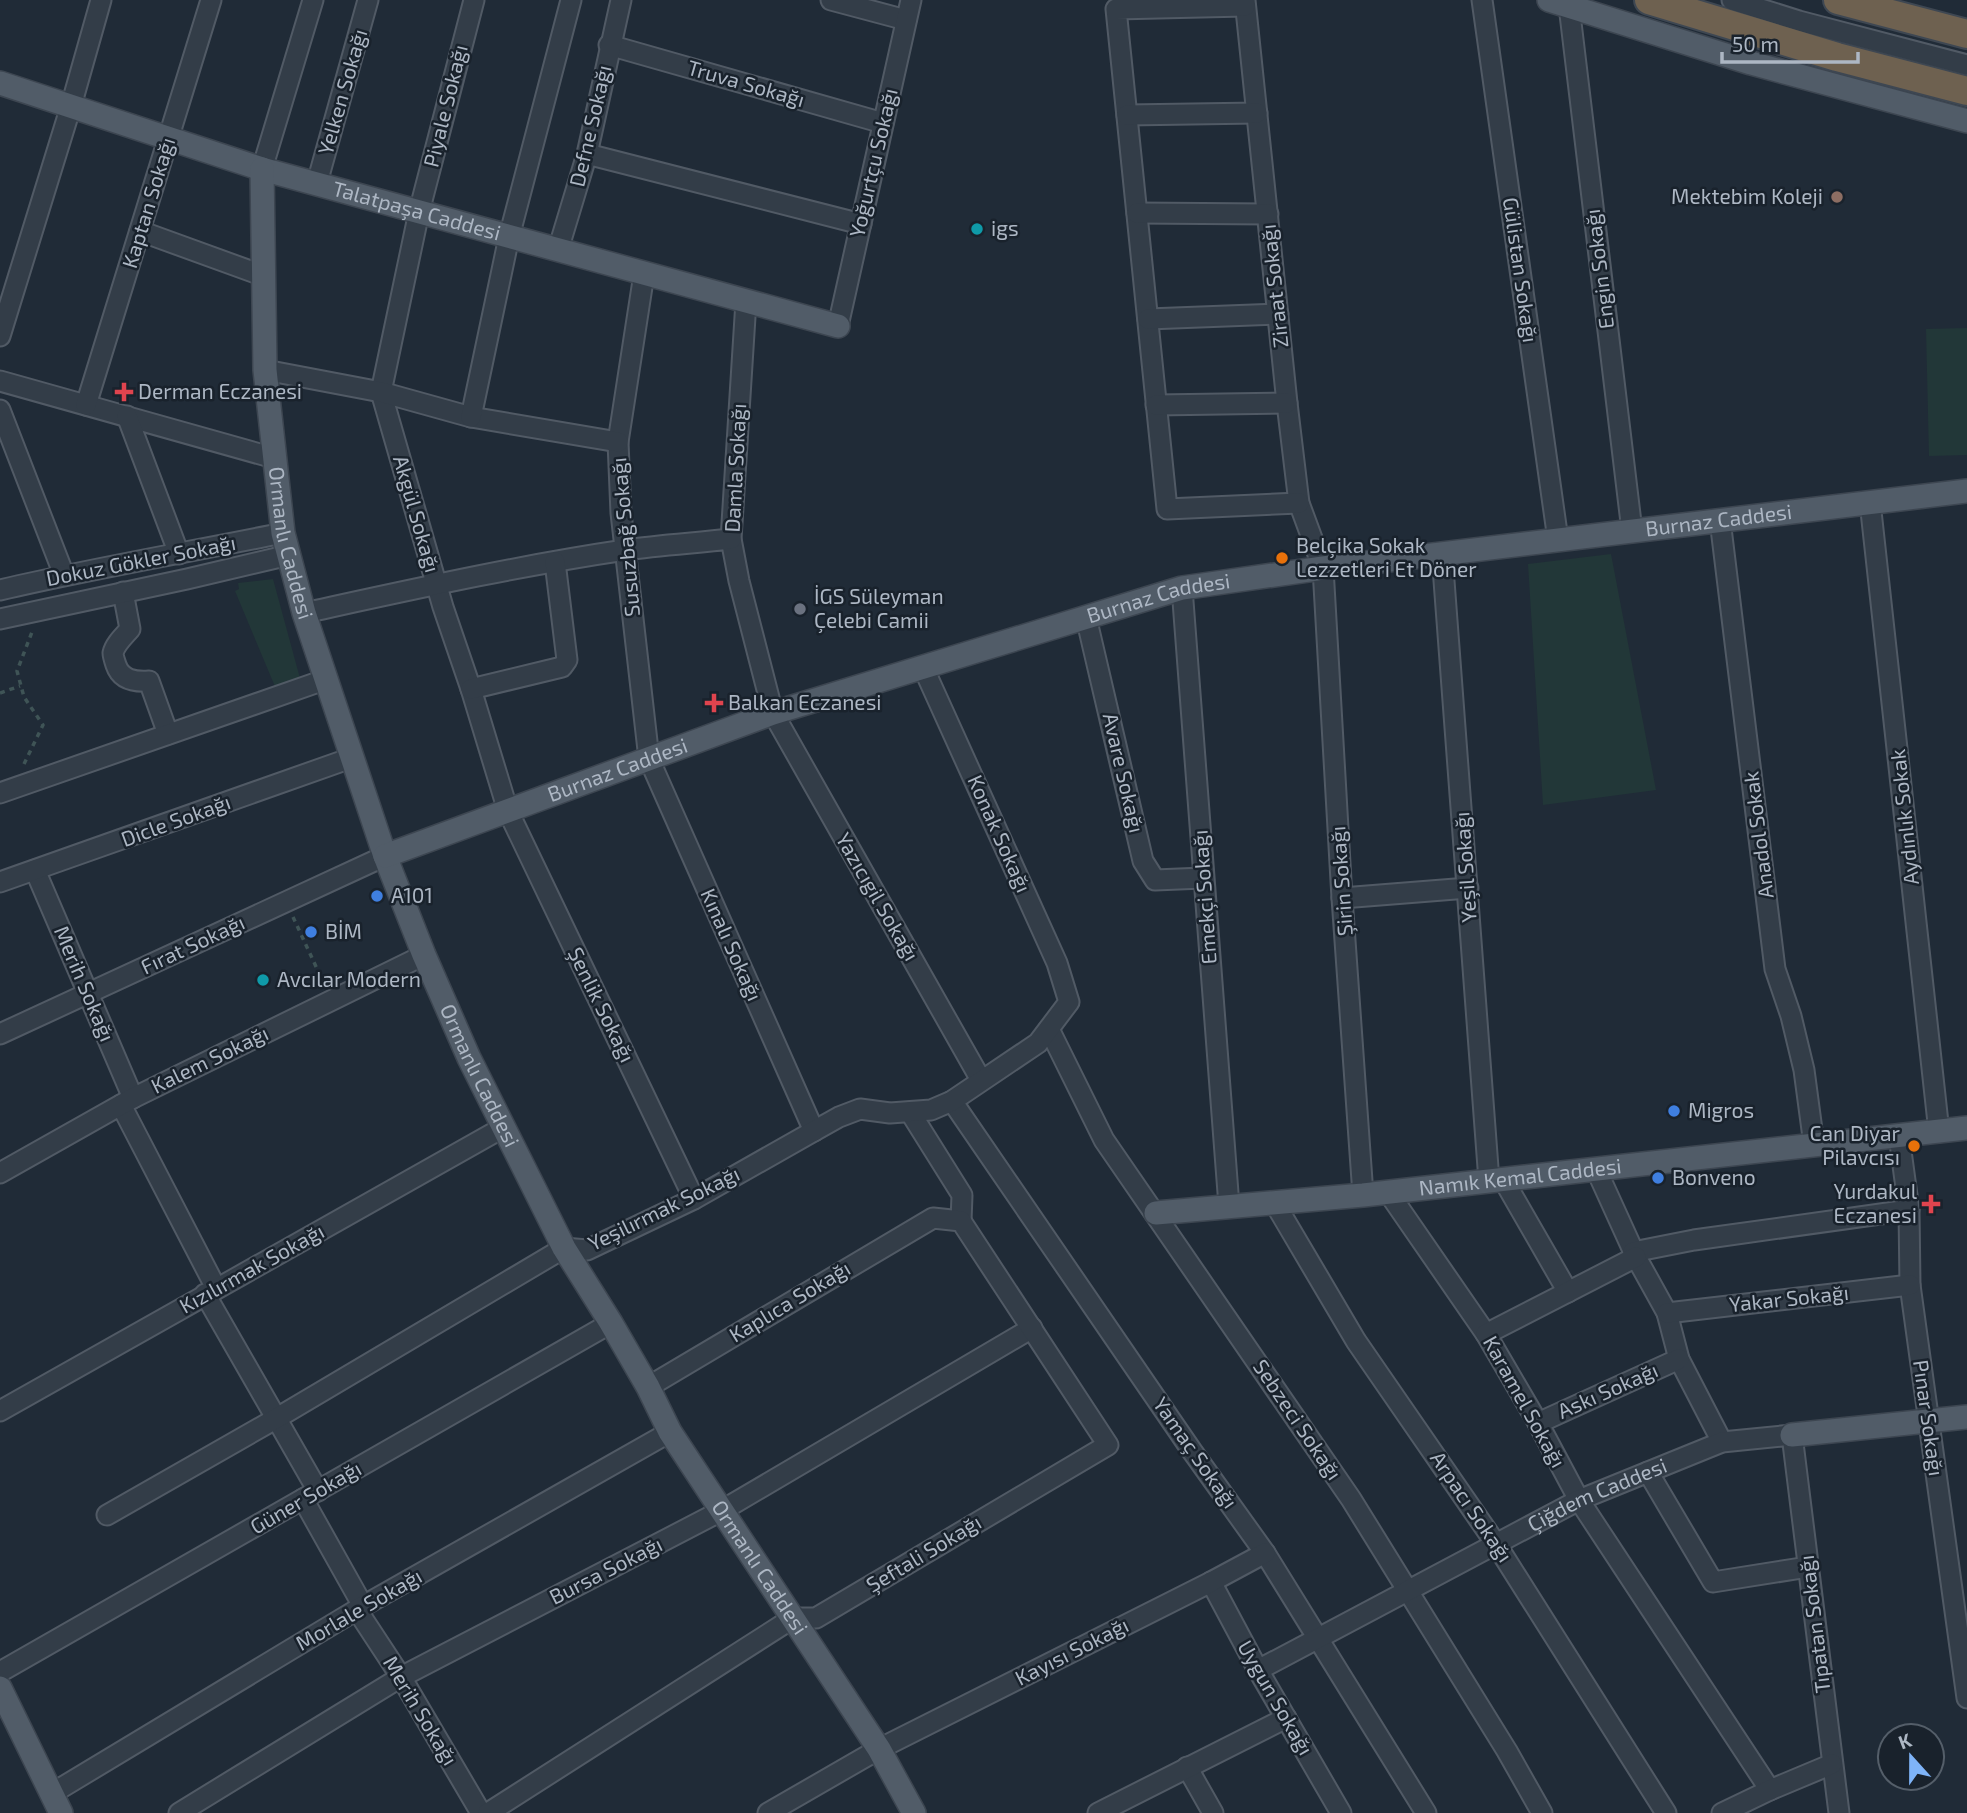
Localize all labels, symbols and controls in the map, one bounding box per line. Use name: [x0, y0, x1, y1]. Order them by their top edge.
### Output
scale bar: [1722, 21, 1858, 65]
street label: Yelken Sokağı: [312, 26, 371, 157]
text: 50 m: [1732, 31, 1779, 56]
street label: Piyale Sokağı: [417, 42, 472, 169]
street label: Truva Sokağı: [685, 54, 808, 111]
street label: Defne Sokağı: [563, 62, 616, 189]
street label: Yoğurtçu Sokağı: [843, 86, 904, 240]
street label: Kaptan Sokağı: [116, 134, 179, 271]
street label: Talatpaşa Caddesi: [330, 175, 504, 244]
place label: Mektebim Koleji: [1671, 183, 1823, 209]
marker: Mektebim Koleji: [1829, 189, 1845, 205]
street label: Gülistan Sokağı: [1499, 195, 1544, 344]
street label: Engin Sokağı: [1579, 208, 1618, 331]
place label: igs: [991, 215, 1019, 240]
marker: igs: [969, 221, 985, 237]
street label: Ziraat Sokağı: [1255, 223, 1292, 349]
place label: Derman Eczanesi: [138, 378, 302, 403]
marker: Derman Eczanesi: [116, 384, 132, 400]
street label: Damla Sokağı: [719, 403, 750, 533]
street label: Akgül Sokağı: [389, 452, 446, 575]
street label: Susuzbağ Sokağı: [605, 456, 644, 618]
street label: Ormanlı Caddesi: [265, 465, 319, 622]
street label: Burnaz Caddesi: [1644, 498, 1793, 540]
street label: Dokuz Gökler Sokağı: [44, 529, 238, 590]
place label: Belçika Sokak Lezzetleri Et Döner: [1296, 532, 1477, 581]
marker: Belçika Sokak Lezzetleri Et Döner: [1274, 550, 1290, 566]
street label: Burnaz Caddesi: [1083, 567, 1232, 627]
place label: İGS Süleyman Çelebi Camii: [814, 583, 944, 634]
marker: İGS Süleyman Çelebi Camii: [792, 601, 808, 617]
place label: Balkan Eczanesi: [728, 689, 882, 714]
marker: Balkan Eczanesi: [706, 695, 722, 711]
street label: Avare Sokağı: [1099, 710, 1150, 835]
street label: Burnaz Caddesi: [544, 732, 691, 806]
street label: Aydınlık Sokak: [1884, 748, 1923, 886]
street label: Anadol Sokak: [1737, 770, 1778, 900]
street label: Konak Sokağı: [963, 771, 1037, 896]
street label: Dicle Sokağı: [117, 788, 234, 851]
street label: Yeşil Sokağı: [1448, 811, 1483, 923]
street label: Şirin Sokağı: [1324, 825, 1359, 937]
street label: Yazıcıgil Sokağı: [831, 828, 925, 965]
street label: Emekçi Sokağı: [1186, 829, 1223, 965]
place label: A101: [391, 882, 433, 907]
street label: Kınalı Sokağı: [696, 884, 768, 1004]
marker: A101: [369, 888, 385, 904]
street label: Fırat Sokağı: [136, 909, 248, 979]
place label: BİM: [325, 918, 362, 943]
street label: Merih Sokağı: [50, 922, 121, 1045]
marker: BİM: [303, 924, 319, 940]
street label: Şenlik Sokağı: [562, 943, 641, 1067]
place label: Avcılar Modern: [277, 966, 421, 991]
marker: Avcılar Modern: [255, 972, 271, 988]
street label: Ormanlı Caddesi: [436, 1000, 525, 1151]
street label: Kalem Sokağı: [147, 1019, 272, 1098]
place label: Migros: [1688, 1097, 1754, 1122]
marker: Migros: [1666, 1103, 1682, 1119]
place label: Can Diyar Pilavcısı: [1810, 1120, 1901, 1169]
marker: Can Diyar Pilavcısı: [1906, 1138, 1922, 1154]
street label: Namık Kemal Caddesi: [1417, 1152, 1623, 1200]
street label: Yeşilırmak Sokağı: [583, 1160, 744, 1257]
place label: Bonveno: [1672, 1164, 1756, 1189]
marker: Bonveno: [1650, 1170, 1666, 1186]
place label: Yurdakul Eczanesi: [1833, 1178, 1918, 1227]
marker: Yurdakul Eczanesi: [1923, 1196, 1939, 1212]
street label: Kızılırmak Sokağı: [175, 1218, 328, 1318]
street label: Kaplıca Sokağı: [724, 1255, 854, 1347]
street label: Yakar Sokağı: [1728, 1279, 1850, 1316]
street label: Karamel Sokağı: [1479, 1331, 1572, 1472]
street label: Sebzeci Sokağı: [1249, 1354, 1348, 1484]
street label: Askı Sokağı: [1553, 1356, 1661, 1423]
street label: Pınar Sokağı: [1909, 1358, 1950, 1477]
street label: Yamaç Sokağı: [1147, 1392, 1244, 1514]
street label: Arpacı Sokağı: [1426, 1446, 1518, 1566]
street label: Çiğdem Caddesi: [1523, 1452, 1670, 1538]
street label: Güner Sokağı: [245, 1455, 365, 1539]
street label: Ormanlı Caddesi: [707, 1495, 814, 1639]
street label: Şeftali Sokağı: [861, 1509, 986, 1599]
street label: Bursa Sokağı: [545, 1531, 666, 1609]
street label: Tıpatan Sokağı: [1793, 1554, 1834, 1694]
street label: Morlale Sokağı: [291, 1562, 426, 1655]
street label: Kayısı Sokağı: [1011, 1611, 1132, 1690]
street label: Uygun Sokağı: [1233, 1635, 1319, 1759]
street label: Merih Sokağı: [379, 1651, 464, 1769]
north arrow: [1876, 1722, 1946, 1792]
text: K: [1895, 1728, 1914, 1754]

